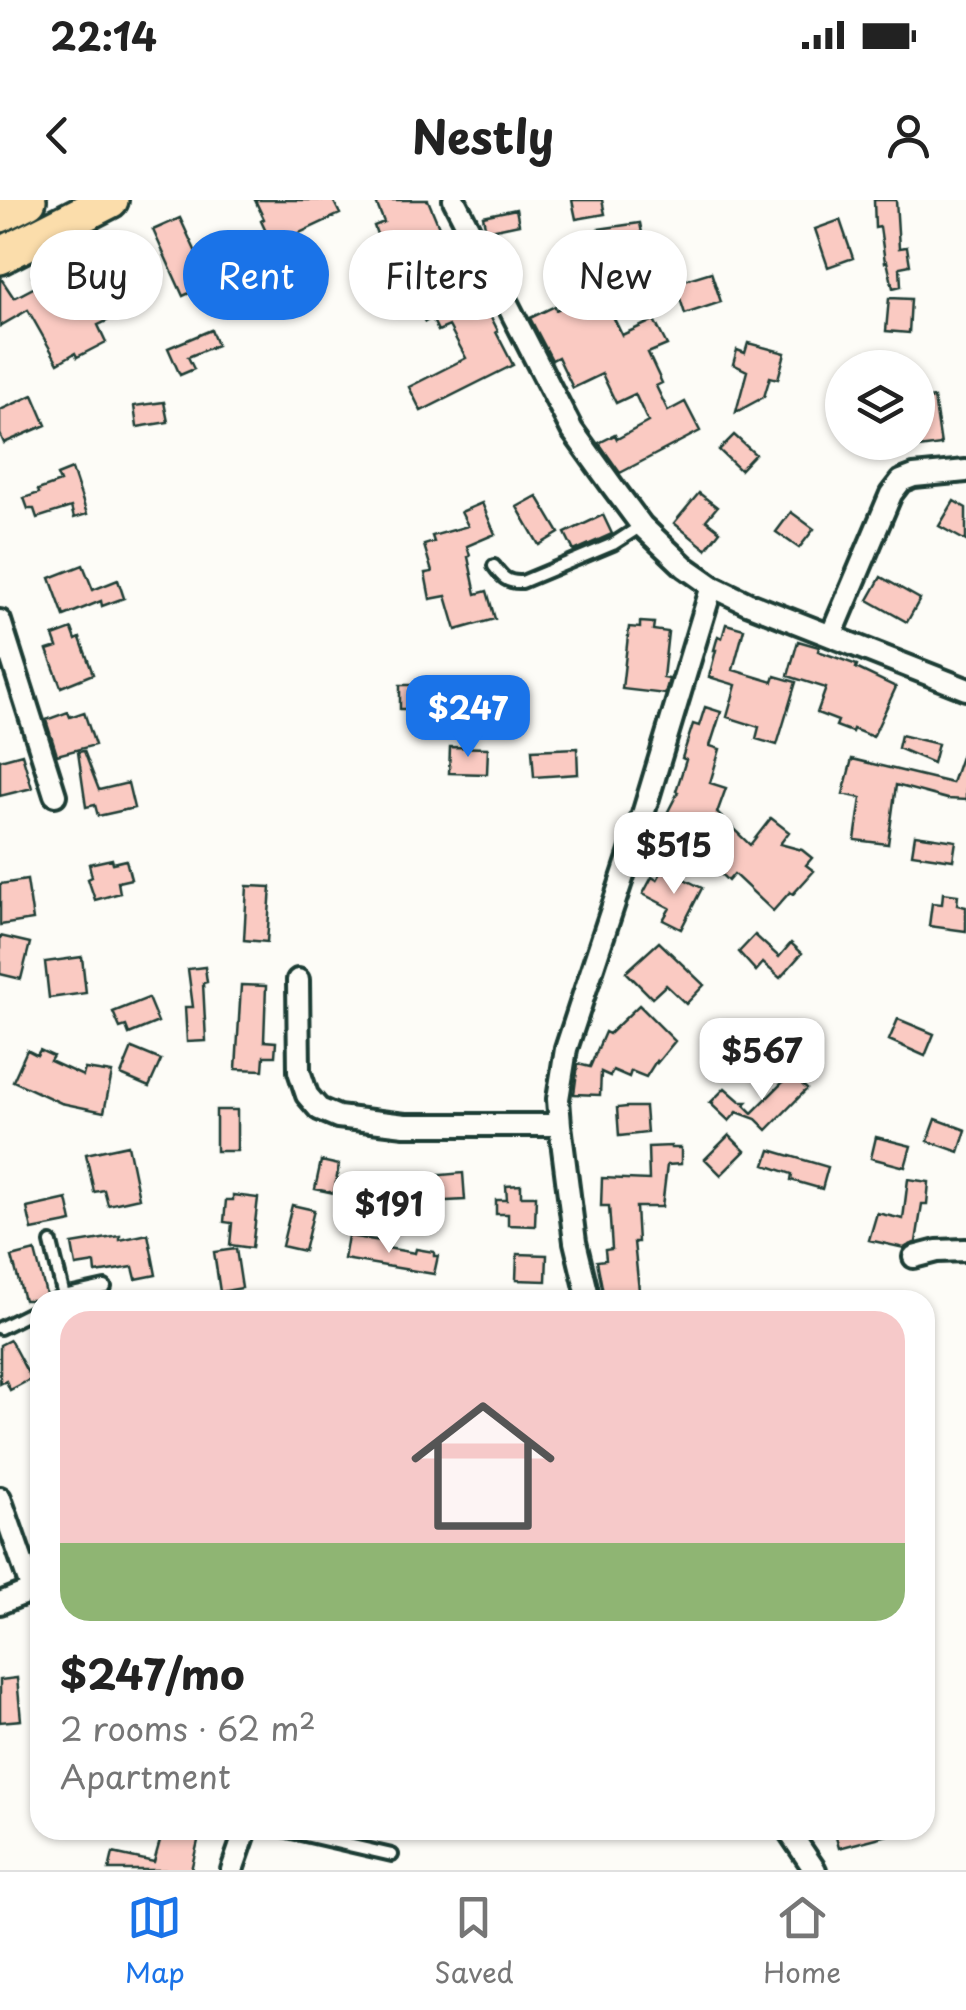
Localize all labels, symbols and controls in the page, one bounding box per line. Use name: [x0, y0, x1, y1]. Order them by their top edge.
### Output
text: 22:14: [50, 7, 157, 64]
text: Nestly: [412, 101, 554, 169]
icon: back: [30, 108, 85, 163]
icon: person: [881, 108, 936, 163]
chip: Buy: [30, 230, 163, 320]
chip: Rent: [183, 230, 329, 320]
chip: Filters: [349, 230, 523, 320]
chip: New: [543, 230, 687, 320]
map controls: [825, 350, 935, 460]
button: layers: [825, 350, 935, 460]
pin: $247: [409, 675, 527, 760]
text: $247: [428, 683, 508, 731]
pin: $515: [615, 812, 733, 897]
text: $515: [636, 820, 712, 868]
pin: $567: [703, 1018, 821, 1103]
text: $567: [722, 1026, 802, 1074]
pin: $191: [330, 1171, 448, 1256]
text: $191: [355, 1179, 423, 1227]
icon: home: [393, 1376, 573, 1556]
text: $247/mo: [60, 1641, 245, 1704]
text: 2 rooms · 62 m²: [60, 1704, 316, 1752]
text: Apartment: [60, 1752, 231, 1800]
tab: Map: [125, 1890, 185, 1993]
tab: Saved: [434, 1890, 514, 1993]
tab: Home: [763, 1890, 841, 1993]

